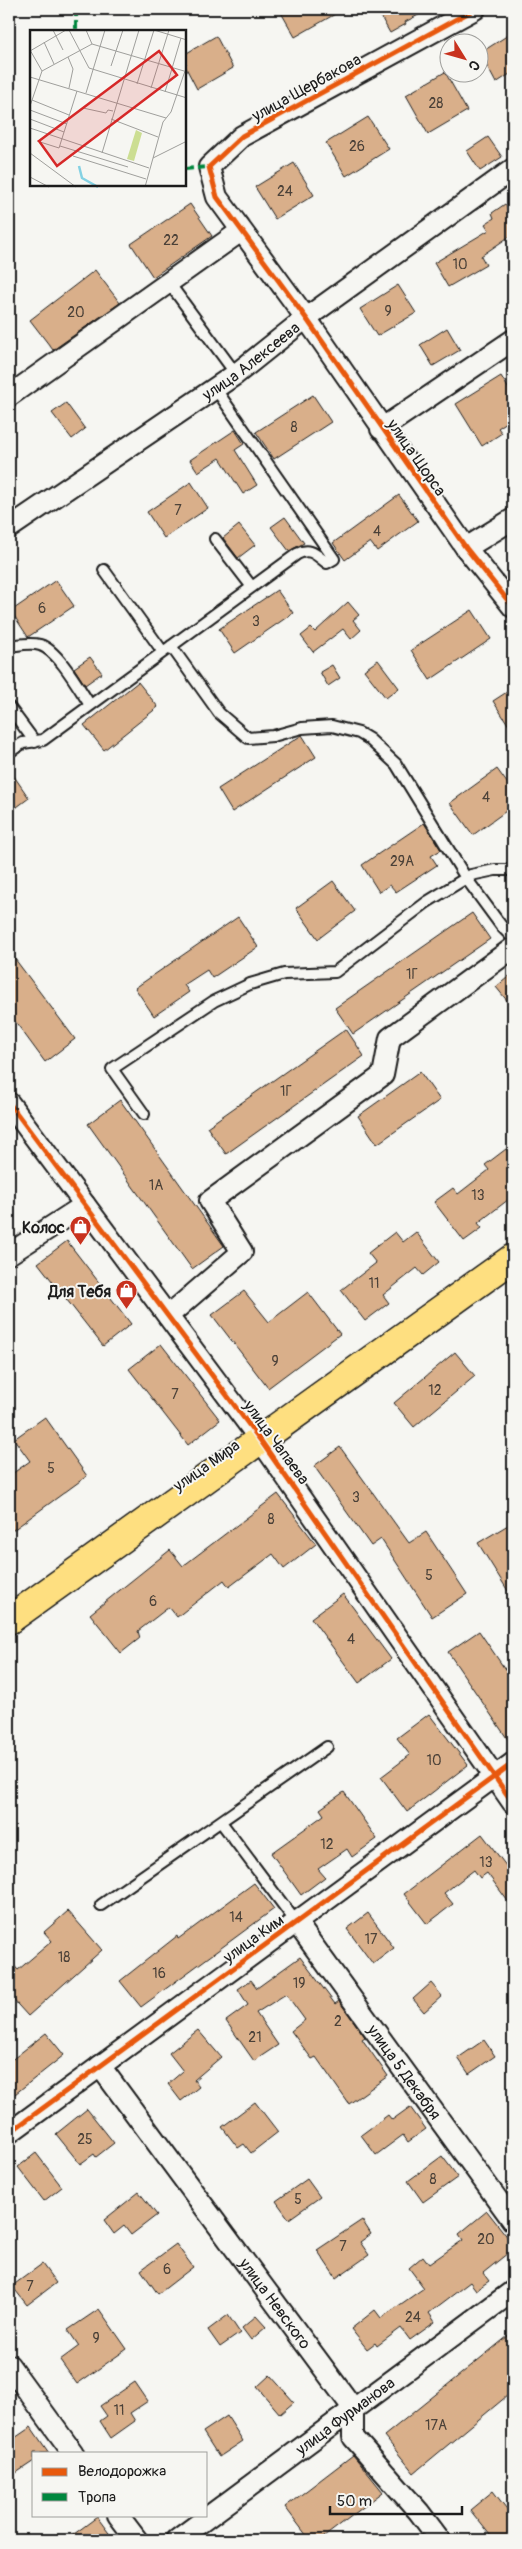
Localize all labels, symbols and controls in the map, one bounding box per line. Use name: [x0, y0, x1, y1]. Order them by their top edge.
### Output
inset map: [30, 30, 186, 186]
north arrow: [440, 32, 490, 82]
street label: улица Щербакова: [248, 50, 365, 127]
text: С: [464, 57, 483, 74]
house number: 28: [429, 95, 443, 112]
house number: 26: [349, 138, 365, 155]
house number: 24: [277, 183, 293, 200]
house number: 22: [163, 232, 179, 249]
house number: 10: [452, 256, 468, 273]
house number: 9: [384, 303, 392, 320]
house number: 20: [67, 304, 85, 321]
street label: улица Алексеева: [198, 318, 304, 406]
street label: улица Щорса: [382, 414, 450, 500]
house number: 8: [290, 419, 298, 436]
house number: 7: [174, 502, 182, 519]
house number: 4: [373, 523, 381, 540]
house number: 6: [38, 600, 46, 617]
house number: 3: [252, 613, 260, 630]
house number: 4: [482, 789, 490, 806]
house number: 29А: [390, 853, 414, 870]
house number: 1Г: [406, 966, 418, 983]
house number: 1Г: [280, 1083, 292, 1100]
house number: 1А: [149, 1177, 163, 1194]
house number: 13: [471, 1187, 485, 1204]
shop icon: Колос: [69, 1215, 93, 1246]
place label: Колос: [22, 1218, 65, 1238]
house number: 11: [369, 1275, 379, 1292]
shop icon: Для Тебя: [115, 1279, 139, 1310]
place label: Для Тебя: [48, 1282, 111, 1302]
house number: 9: [271, 1353, 279, 1370]
house number: 12: [428, 1382, 442, 1399]
house number: 7: [171, 1386, 179, 1403]
street label: улица Чапаева: [238, 1396, 313, 1489]
street label: улица Мира: [169, 1436, 244, 1497]
house number: 5: [47, 1460, 55, 1477]
house number: 3: [352, 1489, 360, 1506]
house number: 8: [267, 1511, 275, 1528]
house number: 5: [425, 1567, 433, 1584]
house number: 6: [149, 1593, 157, 1610]
house number: 4: [347, 1631, 355, 1648]
house number: 10: [426, 1752, 442, 1769]
house number: 12: [320, 1836, 334, 1853]
house number: 13: [479, 1854, 493, 1871]
house number: 14: [229, 1909, 243, 1926]
street label: улица Ким: [219, 1910, 288, 1968]
house number: 17: [365, 1931, 378, 1948]
house number: 18: [58, 1949, 70, 1966]
house number: 16: [152, 1965, 166, 1982]
house number: 19: [293, 1975, 305, 1992]
house number: 2: [334, 2013, 342, 2030]
street label: улица 5 Декабря: [362, 2020, 445, 2124]
house number: 21: [248, 2029, 262, 2046]
house number: 25: [77, 2131, 93, 2148]
house number: 8: [429, 2171, 437, 2188]
house number: 5: [294, 2191, 302, 2208]
house number: 20: [477, 2231, 495, 2248]
house number: 7: [339, 2238, 347, 2255]
street label: улица Невского: [234, 2253, 315, 2354]
house number: 6: [163, 2261, 171, 2278]
house number: 7: [26, 2278, 34, 2295]
house number: 24: [405, 2309, 421, 2326]
house number: 9: [92, 2330, 100, 2347]
street label: улица Фурманова: [291, 2373, 399, 2460]
house number: 11: [114, 2402, 124, 2419]
house number: 17А: [425, 2417, 447, 2434]
legend: [32, 2452, 208, 2516]
text: Велодорожка: [78, 2462, 166, 2481]
scale bar: [330, 2484, 462, 2516]
text: Тропа: [78, 2488, 116, 2507]
text: 50 m: [337, 2492, 372, 2511]

